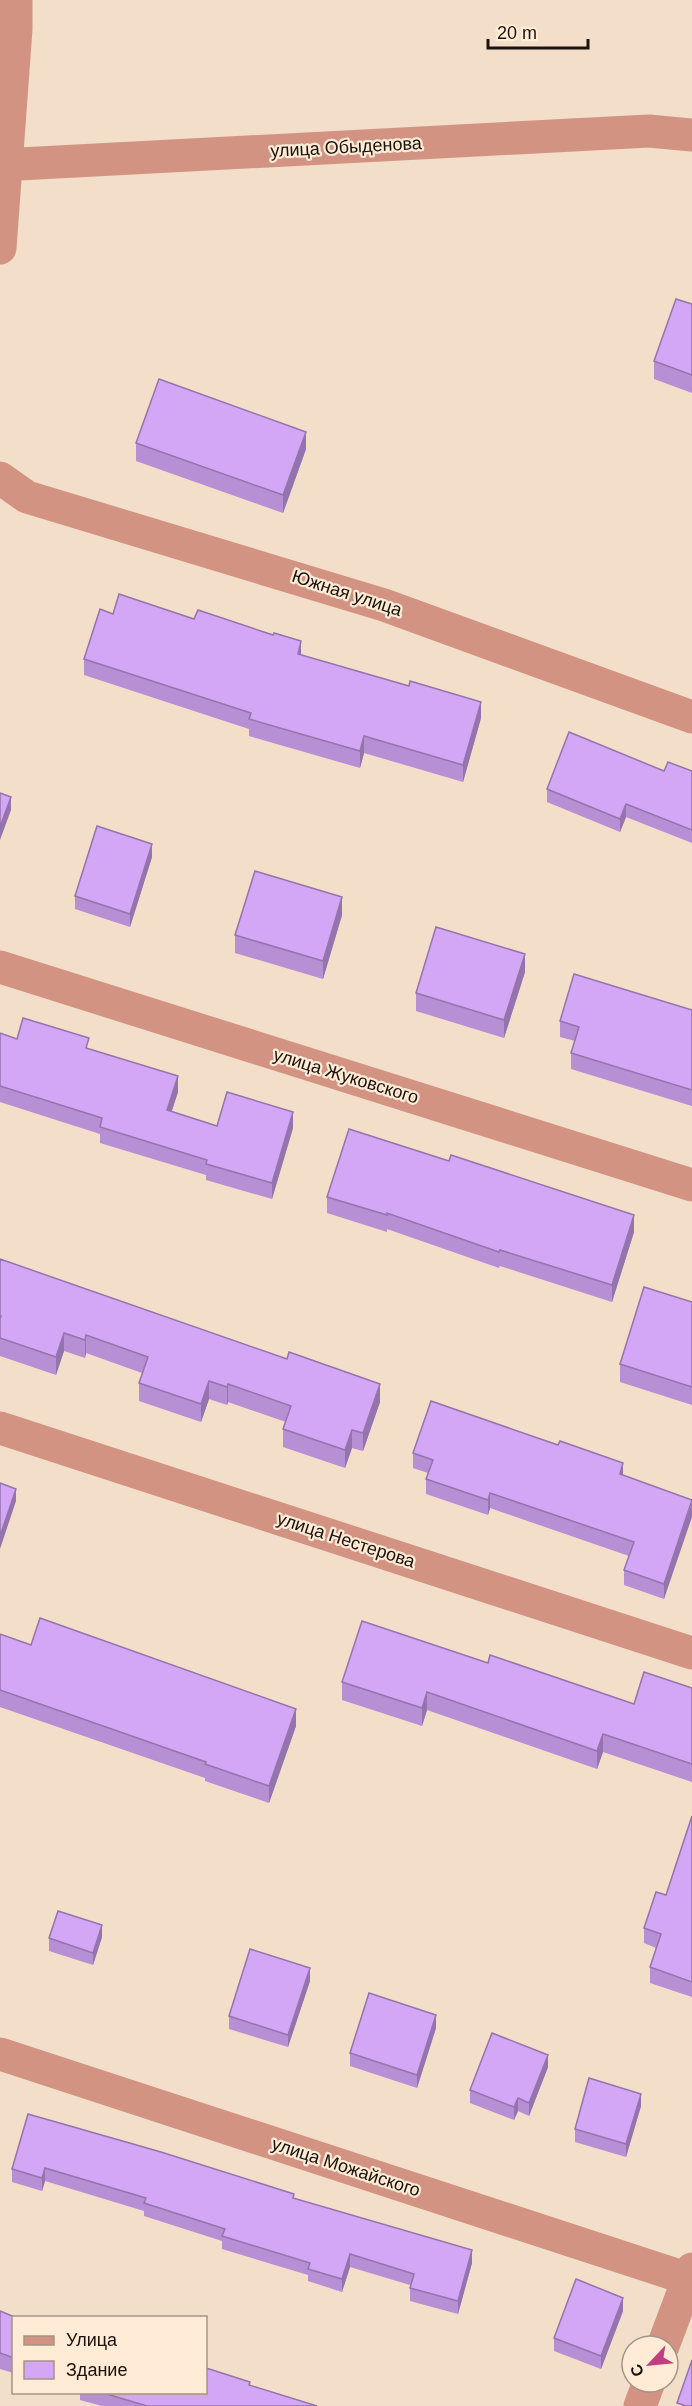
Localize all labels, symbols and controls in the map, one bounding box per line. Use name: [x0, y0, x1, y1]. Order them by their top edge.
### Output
scale bar: [488, 12, 588, 50]
text: 20 m: [497, 23, 537, 43]
street label: улица Обыденова: [270, 133, 423, 161]
street label: Южная улица: [289, 566, 405, 620]
street label: улица Жуковского: [271, 1044, 421, 1108]
street label: улица Нестерова: [274, 1508, 418, 1572]
street label: улица Можайского: [269, 2134, 423, 2200]
legend: [12, 2316, 207, 2394]
text: Улица: [66, 2330, 118, 2350]
north arrow: [620, 2334, 680, 2394]
text: Здание: [66, 2360, 127, 2380]
text: С: [627, 2361, 647, 2379]

